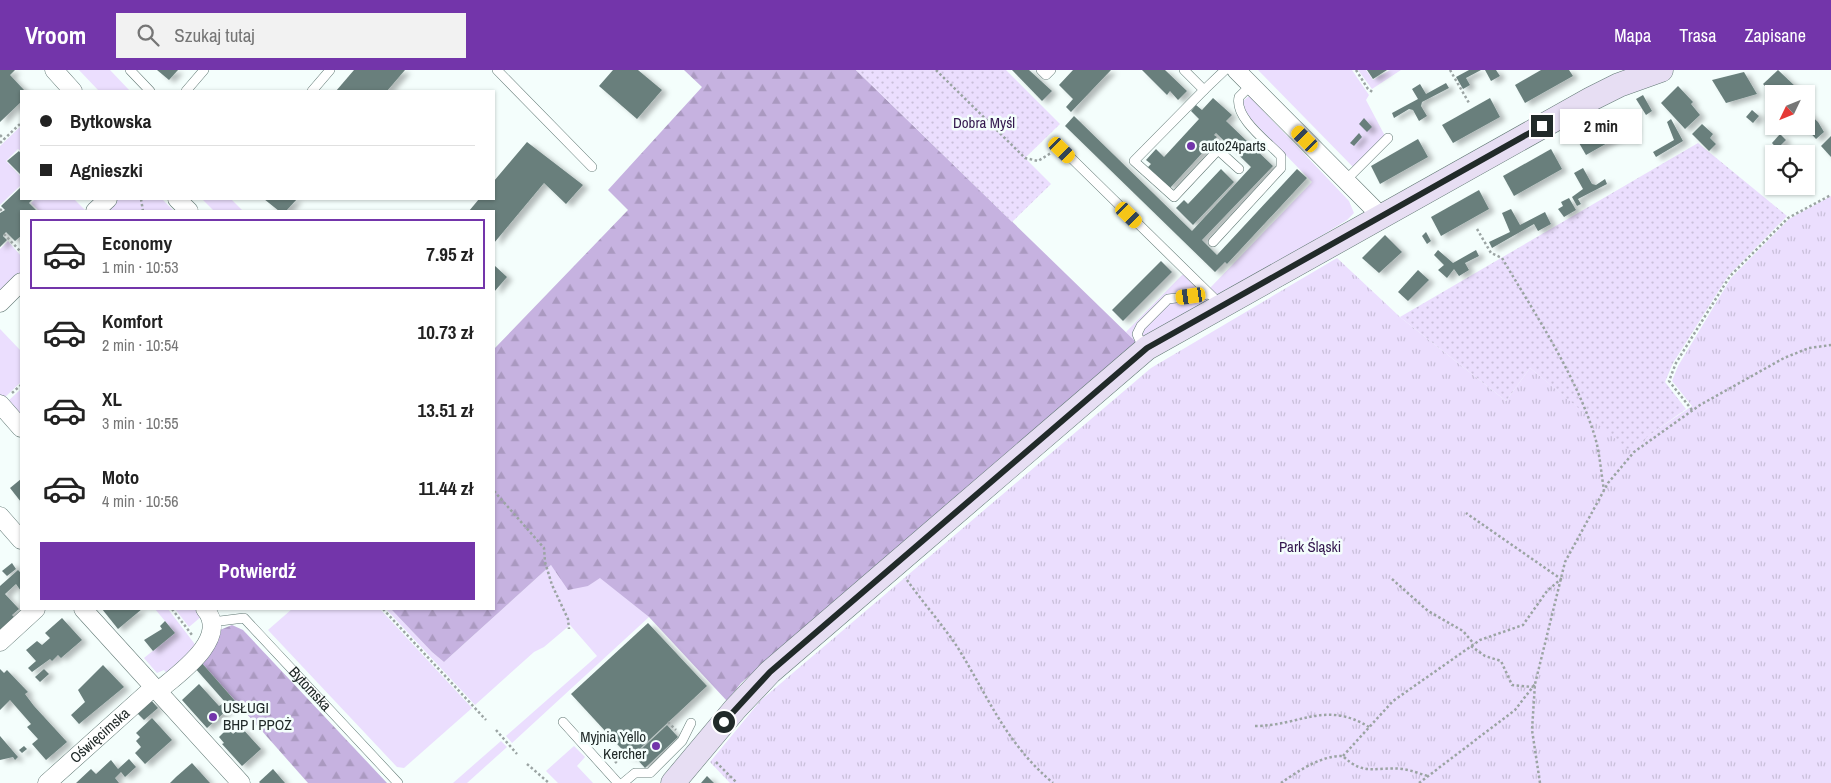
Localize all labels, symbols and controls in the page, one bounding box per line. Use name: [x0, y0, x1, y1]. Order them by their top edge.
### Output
search box: [116, 13, 466, 58]
text: Vroom: [25, 19, 86, 51]
icon: search: [134, 21, 162, 49]
text: Szukaj tutaj: [174, 22, 255, 48]
text: Mapa: [1614, 23, 1651, 48]
text: Trasa: [1679, 23, 1716, 48]
text: Zapisane: [1744, 23, 1806, 48]
north arrow: [1765, 85, 1815, 135]
map controls: [1765, 85, 1815, 195]
text: Bytkowska: [70, 108, 151, 134]
callout: 2 min: [1560, 108, 1642, 144]
park label: Dobra Myśl: [953, 112, 1015, 133]
route end: [1531, 115, 1553, 137]
text: 2 min: [1584, 115, 1618, 137]
car: [1289, 123, 1320, 155]
car: [1046, 134, 1078, 166]
place label: auto24parts: [1201, 135, 1266, 156]
marker: auto24parts: [1185, 140, 1197, 152]
button: locate: [1765, 145, 1815, 195]
text: Agnieszki: [70, 157, 143, 183]
car: [1113, 199, 1145, 231]
text: Economy: [102, 230, 172, 256]
icon: car: [42, 232, 87, 277]
text: 7.95 zł: [426, 241, 473, 267]
text: 1 min · 10:53: [102, 256, 179, 278]
car: [1175, 286, 1206, 306]
text: Komfort: [102, 308, 163, 334]
icon: car: [42, 310, 87, 355]
text: 10.73 zł: [418, 319, 473, 345]
text: 2 min · 10:54: [102, 334, 179, 356]
text: XL: [102, 386, 122, 412]
icon: car: [42, 388, 87, 433]
text: 13.51 zł: [418, 397, 473, 423]
text: 3 min · 10:55: [102, 412, 179, 434]
text: Moto: [102, 464, 139, 490]
icon: car: [42, 466, 87, 511]
text: 11.44 zł: [418, 475, 473, 501]
text: 4 min · 10:56: [102, 490, 179, 512]
park label: Park Śląski: [1279, 536, 1341, 557]
button: Potwierdź: [40, 542, 475, 600]
street label: Bytomska: [284, 661, 337, 715]
place label: USŁUGI BHP I PPOŻ: [223, 697, 292, 735]
street label: Oświęcimska: [65, 703, 134, 768]
marker: USŁUGI BHP I PPOŻ: [207, 711, 219, 723]
route start: [713, 711, 735, 733]
place label: Myjnia Yello Kercher: [580, 726, 646, 764]
marker: Myjnia Yello Kercher: [650, 740, 662, 752]

